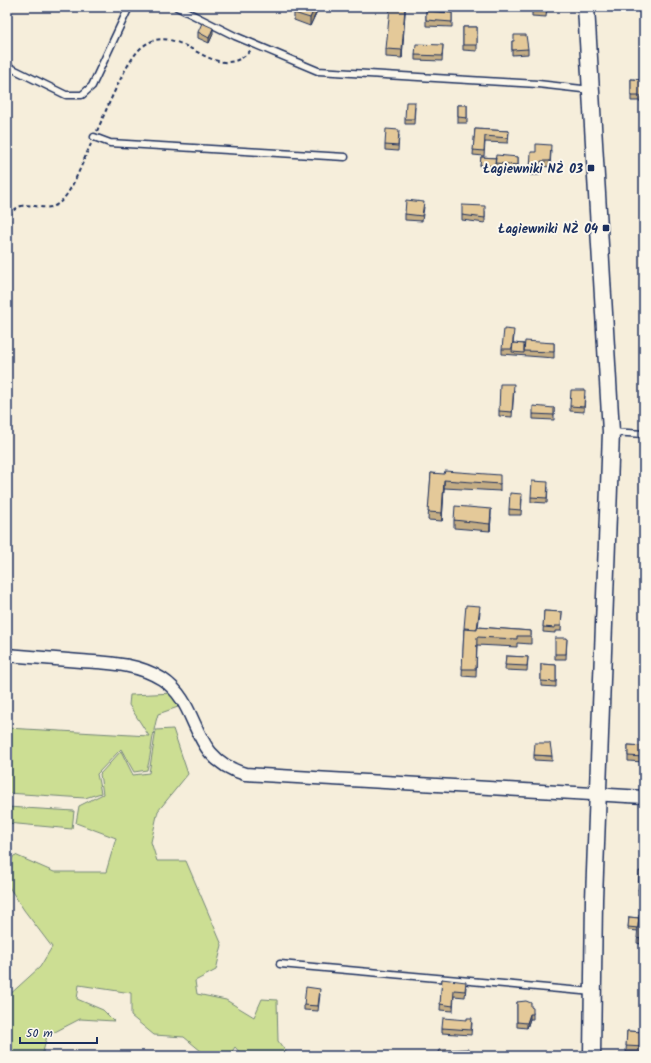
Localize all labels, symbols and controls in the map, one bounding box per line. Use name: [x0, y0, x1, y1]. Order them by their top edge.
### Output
place label: Łagiewniki NŻ 03: [483, 159, 583, 180]
marker: Łagiewniki NŻ 03: [586, 163, 596, 173]
place label: Łagiewniki NŻ 04: [498, 219, 598, 240]
marker: Łagiewniki NŻ 04: [601, 223, 611, 233]
scale bar: [20, 1019, 97, 1045]
text: 50 m: [26, 1024, 53, 1043]

